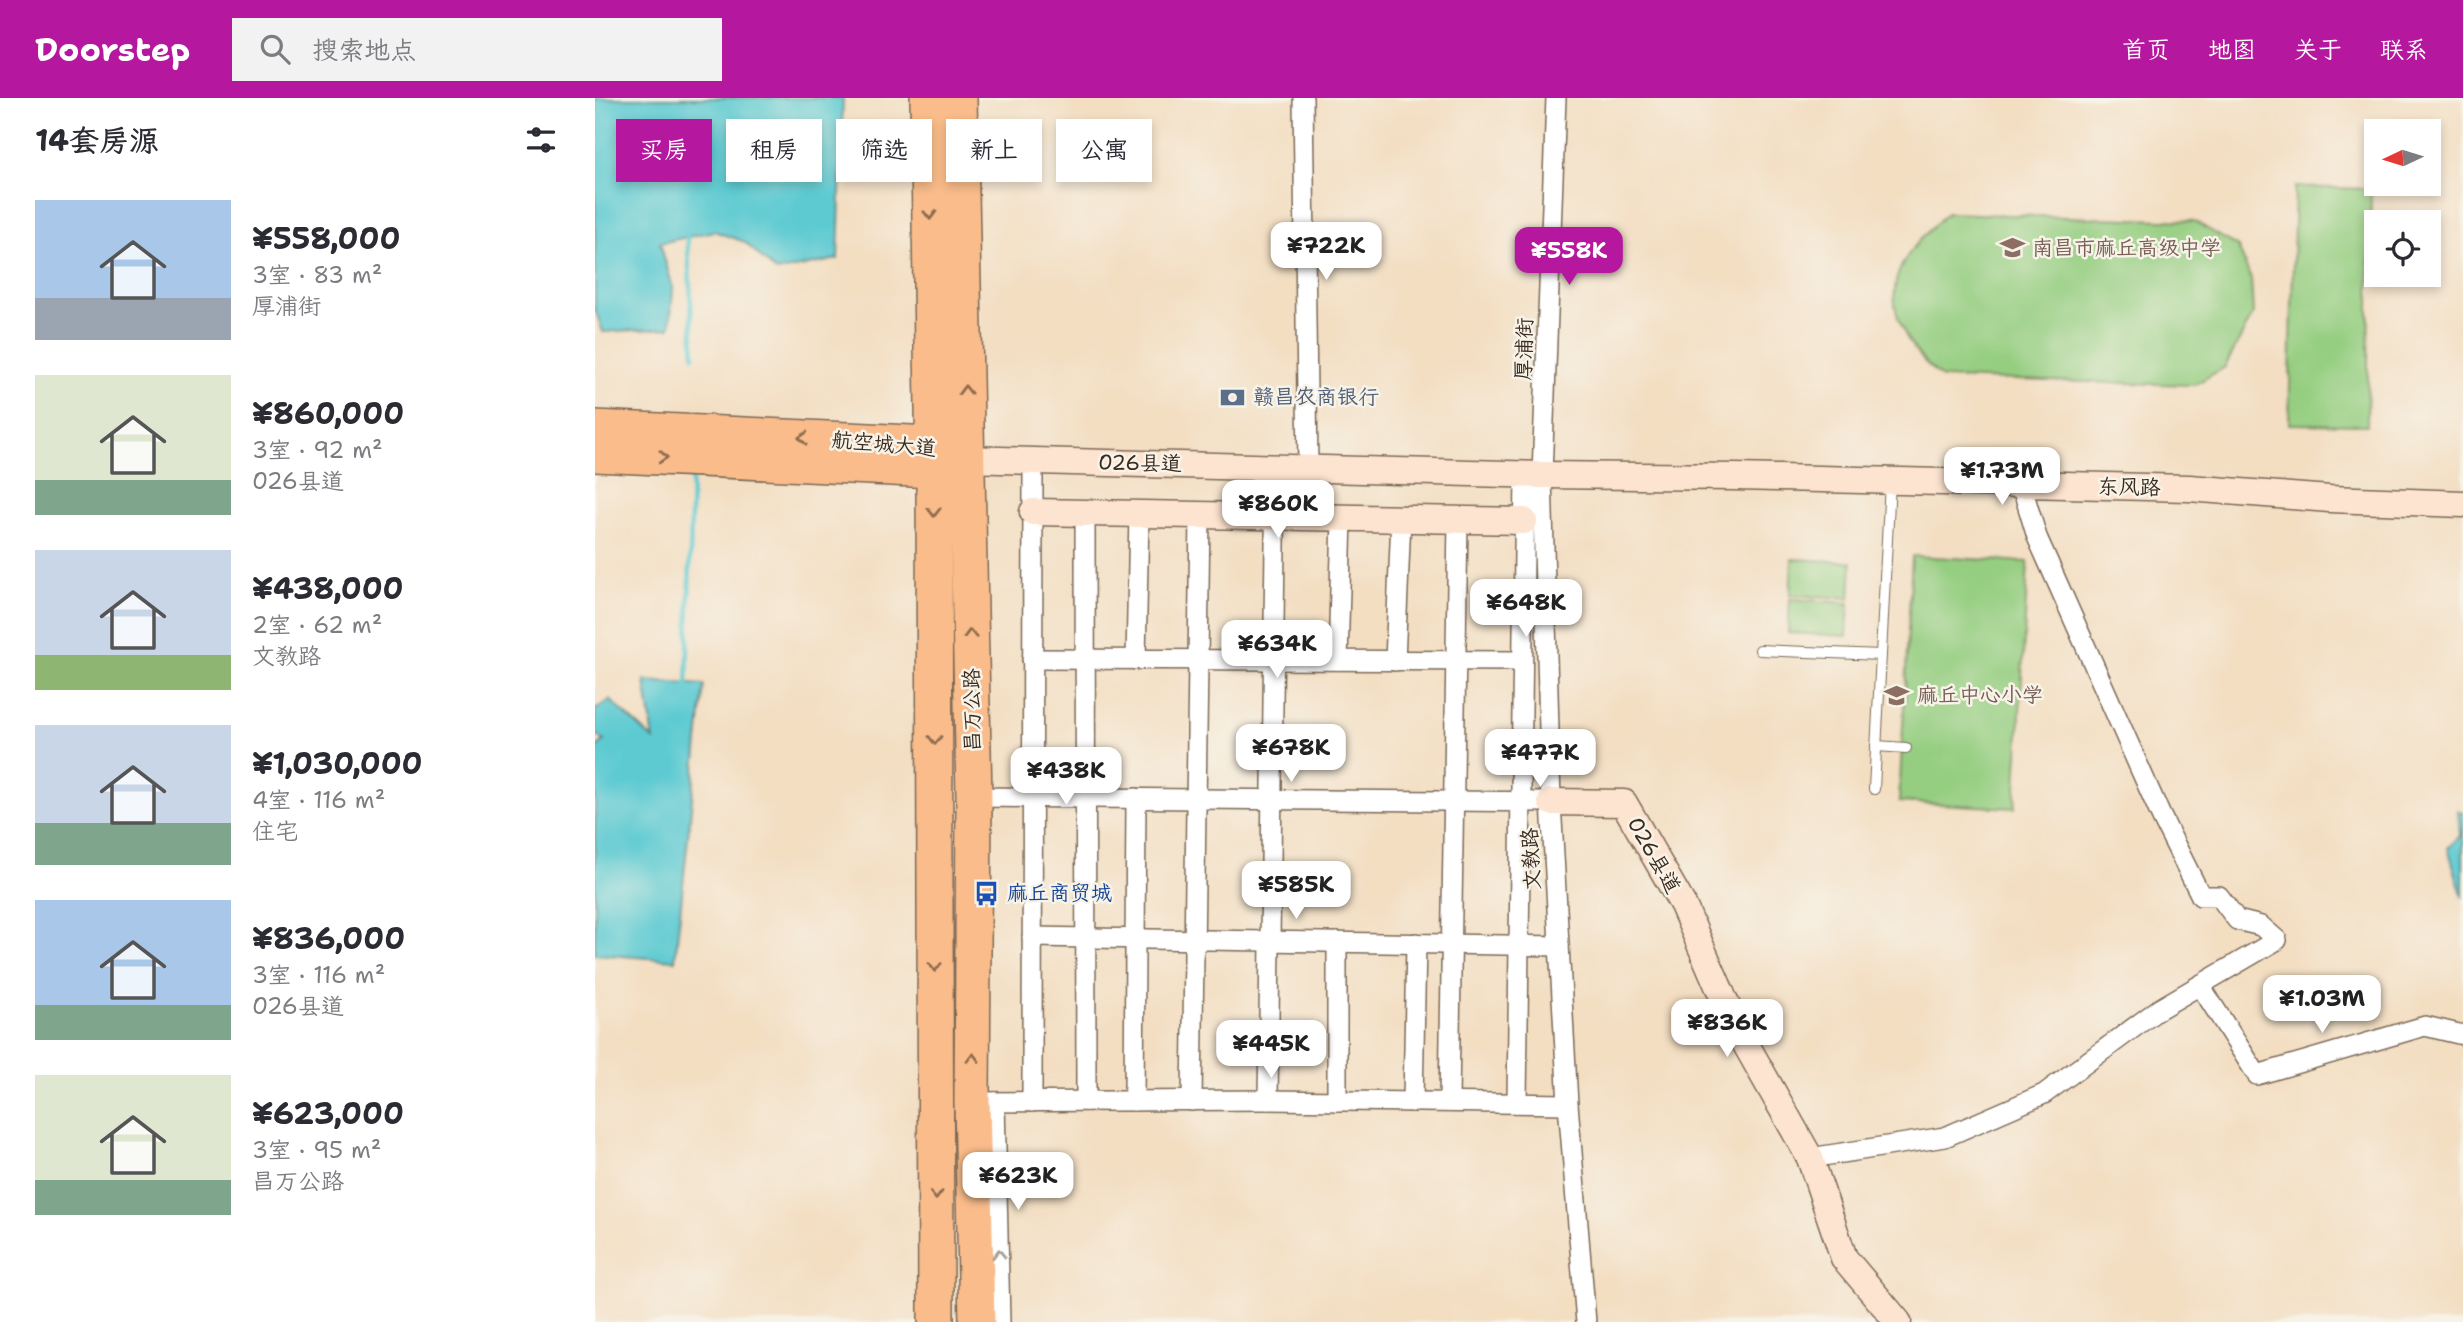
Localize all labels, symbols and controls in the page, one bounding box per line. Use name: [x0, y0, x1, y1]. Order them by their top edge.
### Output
search box: [232, 18, 722, 81]
text: Doorstep: [35, 27, 190, 72]
icon: search: [256, 30, 294, 68]
text: 搜索地点: [312, 32, 416, 67]
text: 首页: [2122, 34, 2170, 66]
text: 地图: [2208, 34, 2256, 66]
text: 关于: [2294, 34, 2342, 66]
text: 联系: [2380, 34, 2428, 66]
chip: 买房: [616, 119, 712, 182]
chip: 租房: [726, 119, 822, 182]
chip: 筛选: [836, 119, 932, 182]
chip: 新上: [946, 119, 1042, 182]
chip: 公寓: [1056, 119, 1152, 182]
north arrow: [2364, 119, 2441, 196]
map controls: [2364, 119, 2441, 287]
text: 14套房源: [35, 120, 159, 161]
icon: filters: [522, 121, 560, 159]
one-way arrow: [922, 210, 938, 221]
button: locate: [2364, 210, 2441, 287]
text: ¥558,000: [252, 218, 400, 259]
pin: ¥722K: [1277, 222, 1375, 282]
icon: home: [91, 228, 175, 312]
pin: ¥558K: [1520, 228, 1618, 287]
text: ¥722K: [1287, 230, 1365, 260]
school or university icon: 南昌市麻丘高级中学: [1998, 234, 2026, 262]
place label: 南昌市麻丘高级中学: [2032, 234, 2221, 262]
text: ¥558K: [1531, 235, 1607, 265]
text: 3室 · 83 m²: [252, 260, 382, 290]
text: 厚浦街: [252, 291, 321, 321]
street label: 厚浦街: [1509, 317, 1539, 381]
bank icon: 赣昌农商银行: [1219, 383, 1247, 411]
place label: 赣昌农商银行: [1253, 383, 1379, 411]
one-way arrow: [957, 385, 972, 396]
text: ¥860,000: [252, 393, 404, 434]
icon: home: [91, 403, 175, 487]
street label: 航空城大道: [830, 425, 938, 463]
one-way arrow: [797, 430, 808, 445]
text: 3室 · 92 m²: [252, 435, 383, 465]
street label: 026县道: [1098, 448, 1182, 478]
pin: ¥1.73M: [1945, 448, 2059, 507]
one-way arrow: [658, 450, 669, 465]
text: ¥1.73M: [1960, 455, 2044, 485]
text: 026县道: [252, 466, 344, 496]
street label: 东风路: [2097, 472, 2161, 502]
pin: ¥860K: [1229, 480, 1327, 540]
text: ¥860K: [1238, 488, 1318, 518]
one-way arrow: [926, 508, 942, 518]
text: ¥438,000: [252, 568, 404, 609]
icon: home: [91, 578, 175, 662]
pin: ¥648K: [1477, 580, 1575, 639]
text: ¥648K: [1486, 587, 1566, 617]
text: 2室 · 62 m²: [252, 610, 382, 640]
pin: ¥634K: [1228, 620, 1326, 680]
text: ¥634K: [1237, 628, 1317, 658]
one-way arrow: [962, 629, 978, 639]
text: 文教路: [252, 641, 321, 671]
street label: 昌万公路: [957, 668, 987, 752]
school or university icon: 麻丘中心小学: [1883, 681, 1911, 709]
place label: 麻丘中心小学: [1917, 681, 2043, 709]
pin: ¥678K: [1242, 724, 1340, 784]
pin: ¥477K: [1491, 730, 1589, 789]
text: ¥678K: [1252, 732, 1330, 762]
one-way arrow: [927, 735, 943, 746]
text: ¥477K: [1501, 737, 1579, 767]
text: ¥1,030,000: [252, 743, 423, 784]
pin: ¥438K: [1017, 748, 1115, 807]
icon: home: [91, 753, 175, 837]
text: ¥438K: [1027, 755, 1105, 785]
text: 4室 · 116 m²: [252, 785, 385, 815]
street label: 026县道: [1621, 812, 1687, 898]
text: 住宅: [252, 816, 298, 846]
street label: 文教路: [1515, 827, 1547, 891]
pin: ¥585K: [1247, 862, 1345, 921]
text: ¥585K: [1258, 869, 1334, 899]
bus stop icon: 麻丘商贸城: [973, 879, 1001, 907]
place label: 麻丘商贸城: [1007, 879, 1112, 907]
text: ¥836,000: [252, 918, 405, 959]
icon: home: [91, 928, 175, 1012]
text: 3室 · 116 m²: [252, 960, 385, 990]
one-way arrow: [927, 963, 943, 973]
pin: ¥1.03M: [2265, 976, 2379, 1035]
text: ¥1.03M: [2279, 983, 2365, 1013]
text: 026县道: [252, 991, 344, 1021]
pin: ¥836K: [1678, 1000, 1776, 1059]
text: ¥836K: [1687, 1007, 1767, 1037]
pin: ¥445K: [1222, 1020, 1320, 1080]
text: ¥445K: [1232, 1028, 1310, 1058]
one-way arrow: [965, 1052, 981, 1063]
text: ¥623,000: [252, 1093, 404, 1134]
icon: home: [91, 1103, 175, 1187]
text: 3室 · 95 m²: [252, 1135, 381, 1165]
pin: ¥623K: [969, 1152, 1067, 1212]
text: ¥623K: [978, 1160, 1058, 1190]
text: 昌万公路: [252, 1166, 344, 1196]
one-way arrow: [928, 1190, 944, 1201]
one-way arrow: [991, 1248, 1006, 1259]

